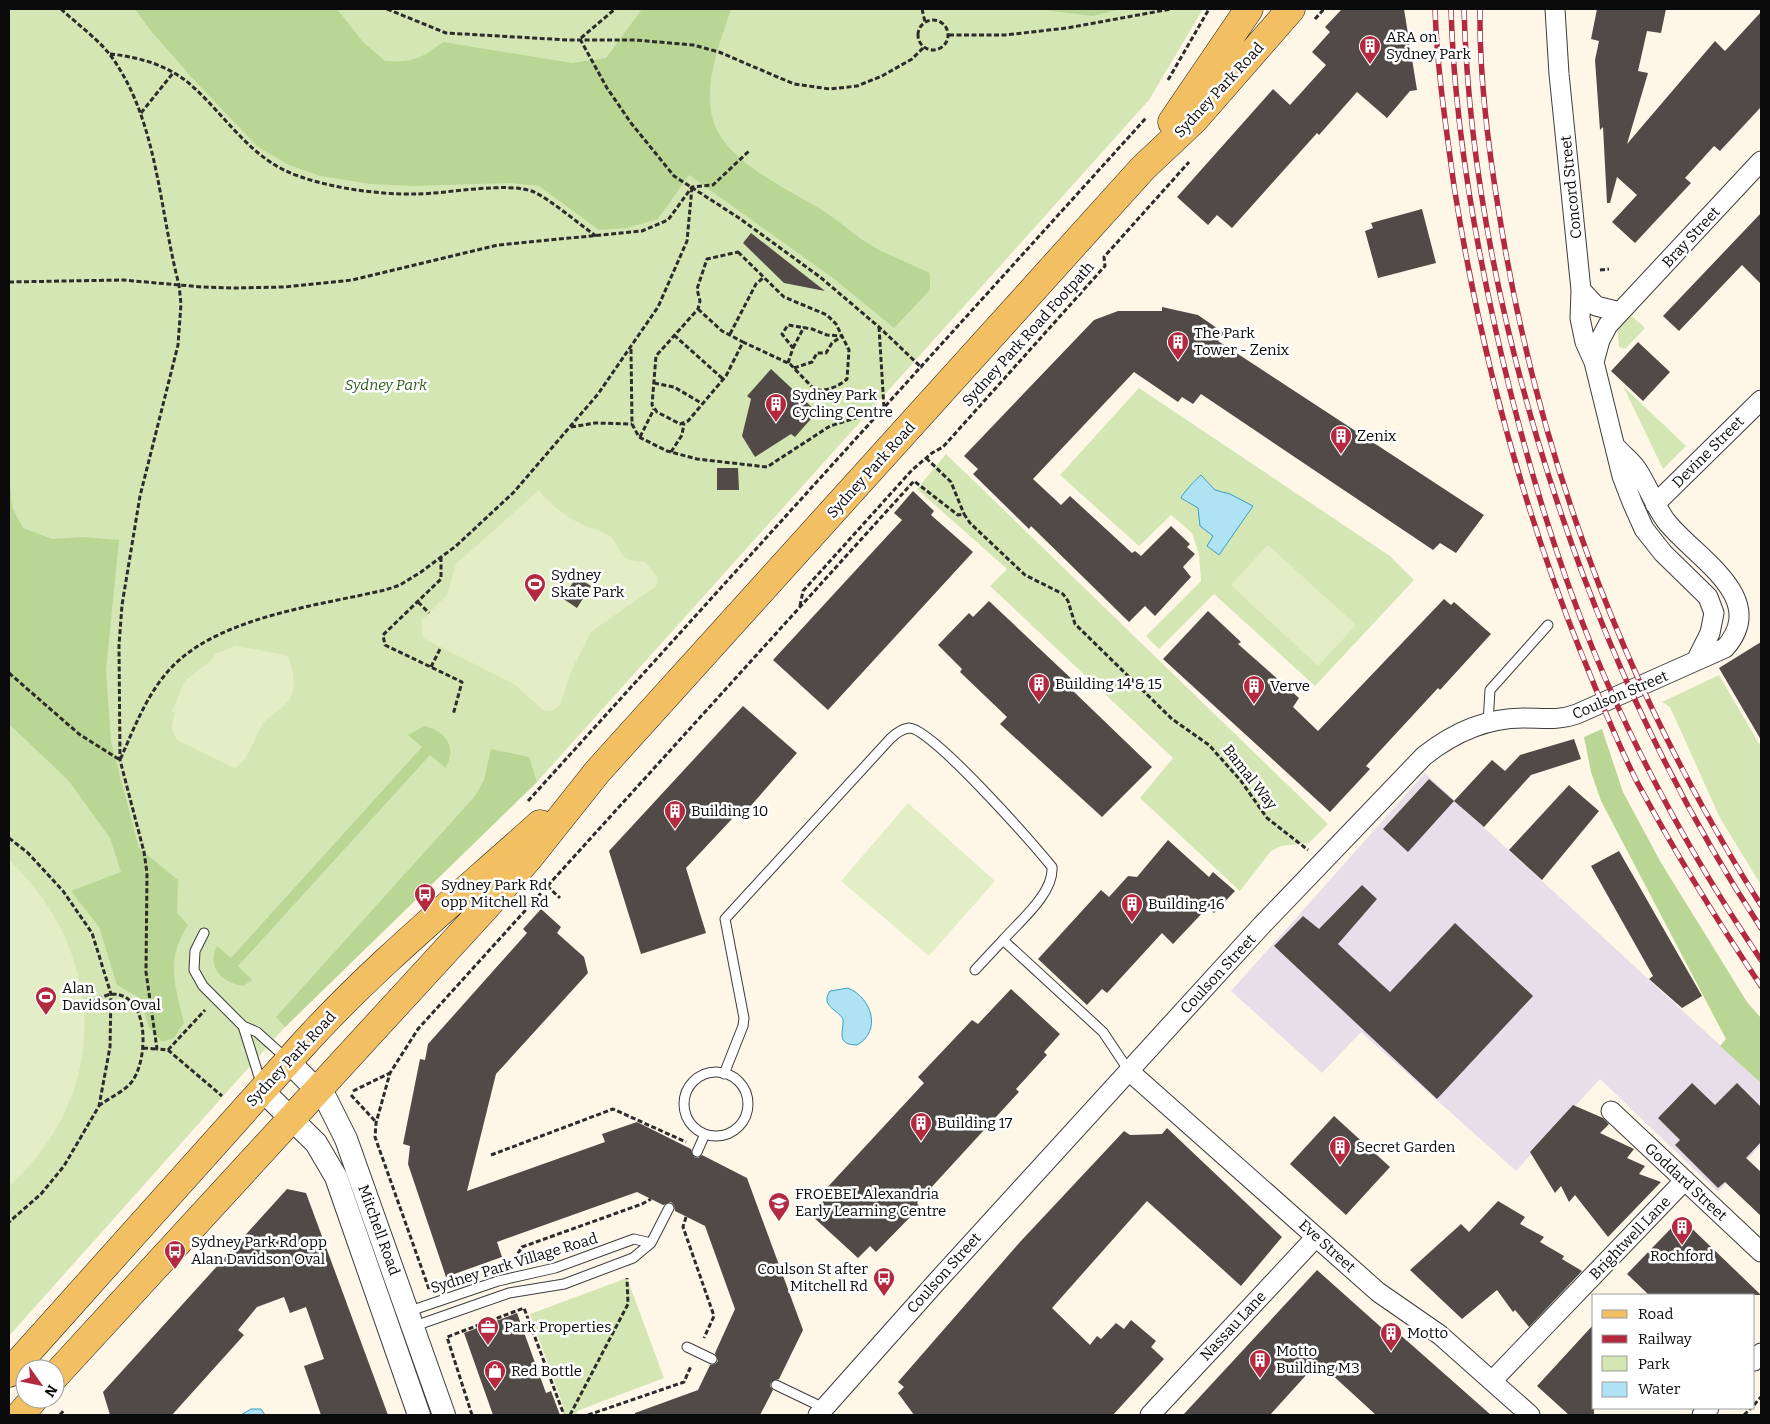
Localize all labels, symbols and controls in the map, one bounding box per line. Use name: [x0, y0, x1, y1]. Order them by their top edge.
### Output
place label: ARA on Sydney Park: [1386, 28, 1471, 63]
building icon: ARA on Sydney Park: [1358, 34, 1382, 65]
street label: Sydney Park Road: [1170, 39, 1268, 141]
street label: Concord Street: [1557, 134, 1585, 240]
street label: Bray Street: [1658, 202, 1724, 271]
street label: Sydney Park Road Footpath: [958, 257, 1098, 410]
place label: The Park Tower - Zenix: [1194, 324, 1290, 359]
building icon: The Park Tower - Zenix: [1166, 330, 1190, 361]
park label: Sydney Park: [345, 376, 428, 394]
place label: Sydney Park Cycling Centre: [792, 386, 893, 421]
building icon: Sydney Park Cycling Centre: [764, 392, 788, 423]
street label: Devine Street: [1668, 412, 1748, 492]
street label: Sydney Park Road: [823, 418, 919, 522]
building icon: Zenix: [1329, 424, 1353, 455]
place label: Zenix: [1357, 427, 1397, 445]
place label: Sydney Skate Park: [551, 566, 625, 601]
sports icon: Sydney Skate Park: [523, 572, 547, 603]
street label: Coulson Street: [1569, 667, 1671, 723]
building icon: Building 14 & 15: [1027, 672, 1051, 703]
building icon: Verve: [1242, 674, 1266, 705]
place label: Building 14 & 15: [1055, 675, 1162, 693]
place label: Verve: [1270, 677, 1310, 695]
street label: Bamal Way: [1219, 741, 1281, 813]
building icon: Building 10: [663, 799, 687, 830]
place label: Building 10: [691, 802, 768, 820]
place label: Sydney Park Rd opp Mitchell Rd: [441, 876, 549, 911]
bus stop icon: Sydney Park Rd opp Mitchell Rd: [413, 882, 437, 913]
building icon: Building 16: [1120, 892, 1144, 923]
place label: Building 16: [1148, 895, 1225, 913]
street label: Coulson Street: [1177, 930, 1260, 1017]
place label: Alan Davidson Oval: [62, 979, 161, 1014]
sports icon: Alan Davidson Oval: [34, 985, 58, 1016]
street label: Sydney Park Road: [242, 1008, 340, 1110]
building icon: Building 17: [909, 1111, 933, 1142]
place label: Building 17: [937, 1114, 1013, 1132]
building icon: Secret Garden: [1328, 1135, 1352, 1166]
place label: Secret Garden: [1356, 1138, 1456, 1156]
street label: Goddard Street: [1641, 1139, 1731, 1225]
street label: Mitchell Road: [354, 1182, 404, 1278]
place label: FROEBEL Alexandria Early Learning Centre: [795, 1185, 946, 1220]
school or university icon: FROEBEL Alexandria Early Learning Centre: [767, 1191, 791, 1222]
street label: Brightwell Lane: [1586, 1193, 1674, 1283]
building icon: Rochford: [1670, 1215, 1694, 1246]
street label: Eve Street: [1295, 1216, 1359, 1276]
street label: Sydney Park Village Road: [428, 1229, 600, 1297]
street label: Coulson Street: [903, 1229, 985, 1317]
place label: Sydney Park Rd opp Alan Davidson Oval: [191, 1233, 327, 1268]
bus stop icon: Sydney Park Rd opp Alan Davidson Oval: [163, 1239, 187, 1270]
place label: Rochford: [1650, 1247, 1714, 1265]
place label: Coulson St after Mitchell Rd: [757, 1260, 868, 1295]
bus stop icon: Coulson St after Mitchell Rd: [872, 1266, 896, 1297]
street label: Nassau Lane: [1196, 1287, 1270, 1365]
legend: [1592, 1294, 1755, 1409]
text: Road: [1638, 1305, 1673, 1323]
office icon: Park Properties: [476, 1315, 500, 1346]
place label: Park Properties: [504, 1318, 611, 1336]
building icon: Motto: [1379, 1321, 1403, 1352]
place label: Motto: [1407, 1324, 1448, 1342]
text: Railway: [1638, 1330, 1692, 1348]
place label: Motto Building M3: [1276, 1342, 1360, 1377]
building icon: Motto Building M3: [1248, 1348, 1272, 1379]
text: Park: [1638, 1355, 1670, 1373]
north arrow: [15, 1359, 65, 1409]
shop icon: Red Bottle: [483, 1359, 507, 1390]
place label: Red Bottle: [511, 1362, 582, 1380]
text: Water: [1638, 1380, 1681, 1398]
text: N: [40, 1382, 61, 1400]

